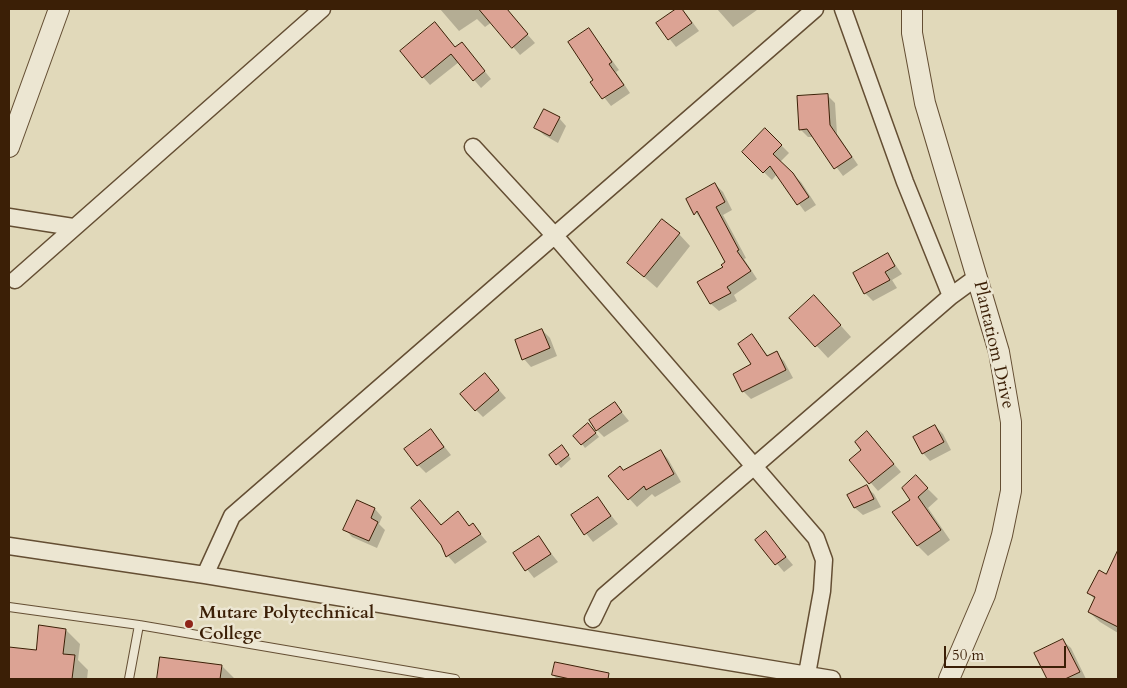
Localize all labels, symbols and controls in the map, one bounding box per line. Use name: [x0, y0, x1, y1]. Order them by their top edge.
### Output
street label: Plantatiom Drive: [968, 279, 1018, 411]
place label: Mutare Polytechnical College: [199, 603, 374, 646]
marker: Mutare Polytechnical College: [183, 618, 195, 630]
scale bar: [947, 636, 1070, 668]
text: 50 m: [952, 645, 984, 665]

